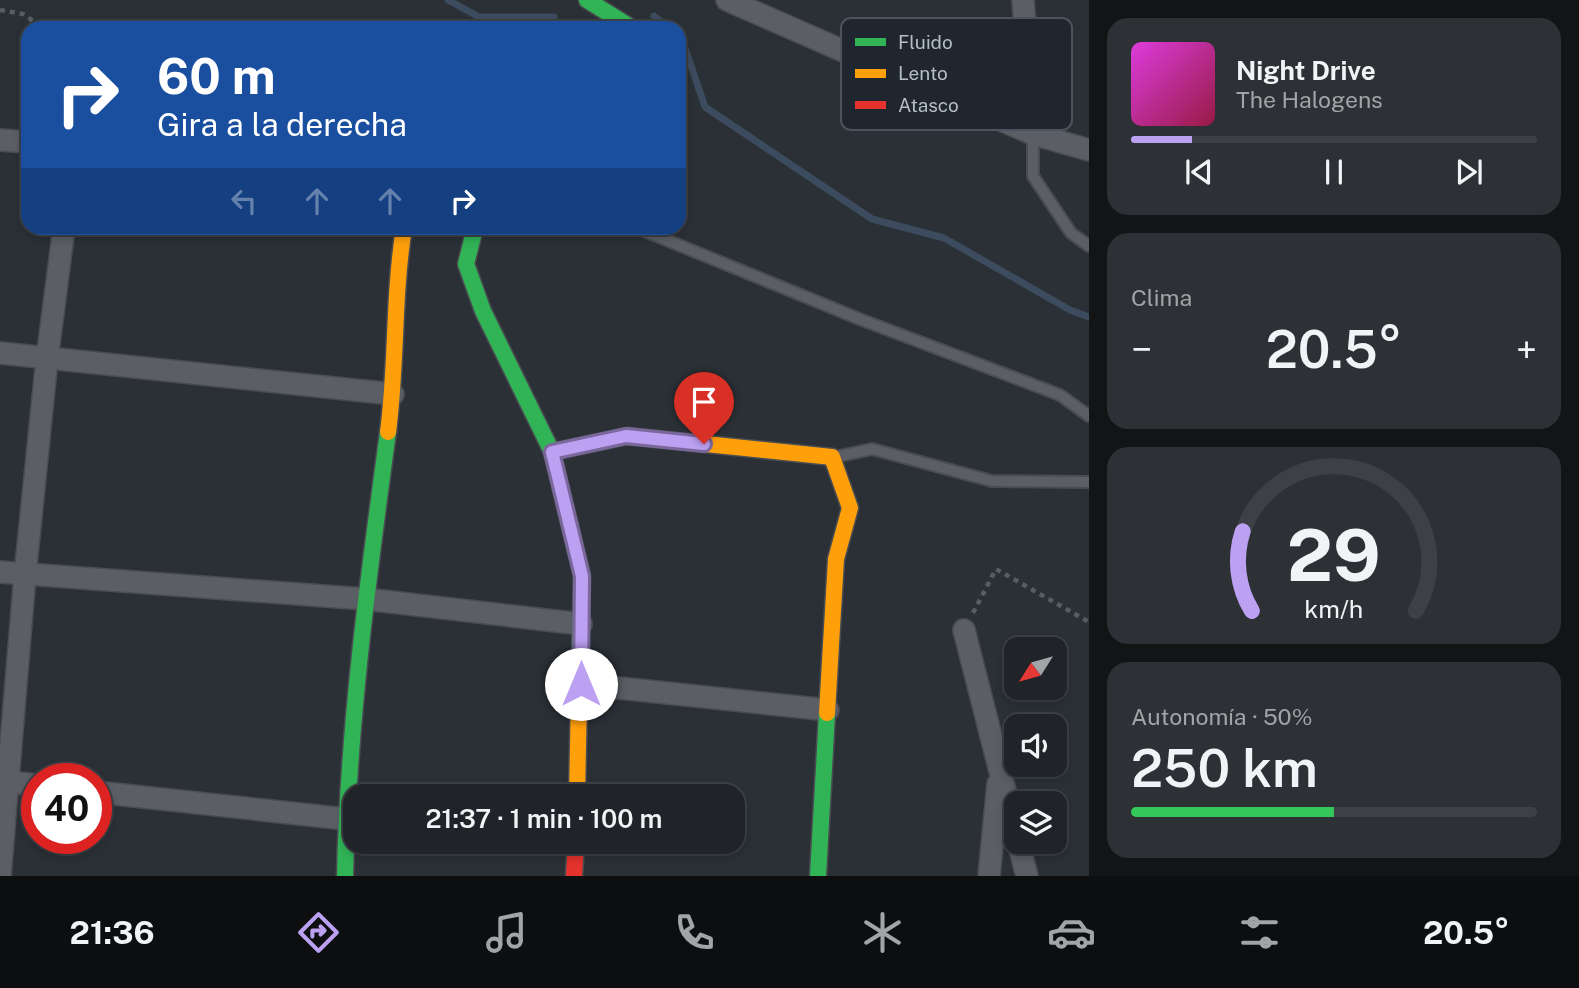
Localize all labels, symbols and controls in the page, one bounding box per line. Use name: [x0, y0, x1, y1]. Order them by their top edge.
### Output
legend: [841, 18, 1072, 130]
text: Fluido: [898, 31, 953, 53]
text: 60 m: [157, 47, 276, 105]
icon: right: [42, 49, 133, 140]
text: Night Drive: [1236, 55, 1376, 86]
text: Lento: [898, 62, 948, 84]
text: The Halogens: [1236, 86, 1383, 113]
text: Atasco: [898, 94, 959, 116]
text: Gira a la derecha: [157, 106, 407, 143]
icon: previous: [1180, 153, 1218, 191]
icon: pause: [1315, 153, 1353, 191]
icon: next: [1450, 153, 1488, 191]
icon: left: [225, 182, 263, 220]
icon: ahead: [298, 182, 336, 220]
icon: ahead: [371, 182, 409, 220]
icon: right: [444, 182, 482, 220]
text: Clima: [1131, 284, 1192, 311]
text: 20.5°: [1266, 319, 1402, 380]
text: −: [1131, 327, 1152, 372]
text: +: [1516, 327, 1537, 372]
pin: [674, 372, 734, 444]
icon: arrive: [685, 383, 723, 421]
text: 29: [1287, 513, 1381, 598]
text: km/h: [1305, 594, 1363, 624]
north arrow: [1004, 637, 1068, 700]
map controls: [1004, 637, 1067, 854]
position arrow: [544, 647, 618, 721]
text: Autonomía · 50%: [1131, 703, 1313, 730]
button: sound: [1004, 714, 1067, 777]
text: 250 km: [1131, 738, 1318, 799]
speed limit sign: 40: [21, 763, 112, 854]
button: layers: [1004, 791, 1067, 854]
text: 21:37 · 1 min · 100 m: [425, 803, 663, 834]
icon: directions: [294, 908, 343, 957]
icon: music: [482, 908, 531, 957]
icon: phone: [670, 908, 719, 957]
icon: climate: [858, 908, 907, 957]
icon: car: [1047, 908, 1096, 957]
icon: filters: [1235, 908, 1284, 957]
text: 21:36: [70, 914, 155, 951]
text: 20.5°: [1423, 914, 1509, 951]

